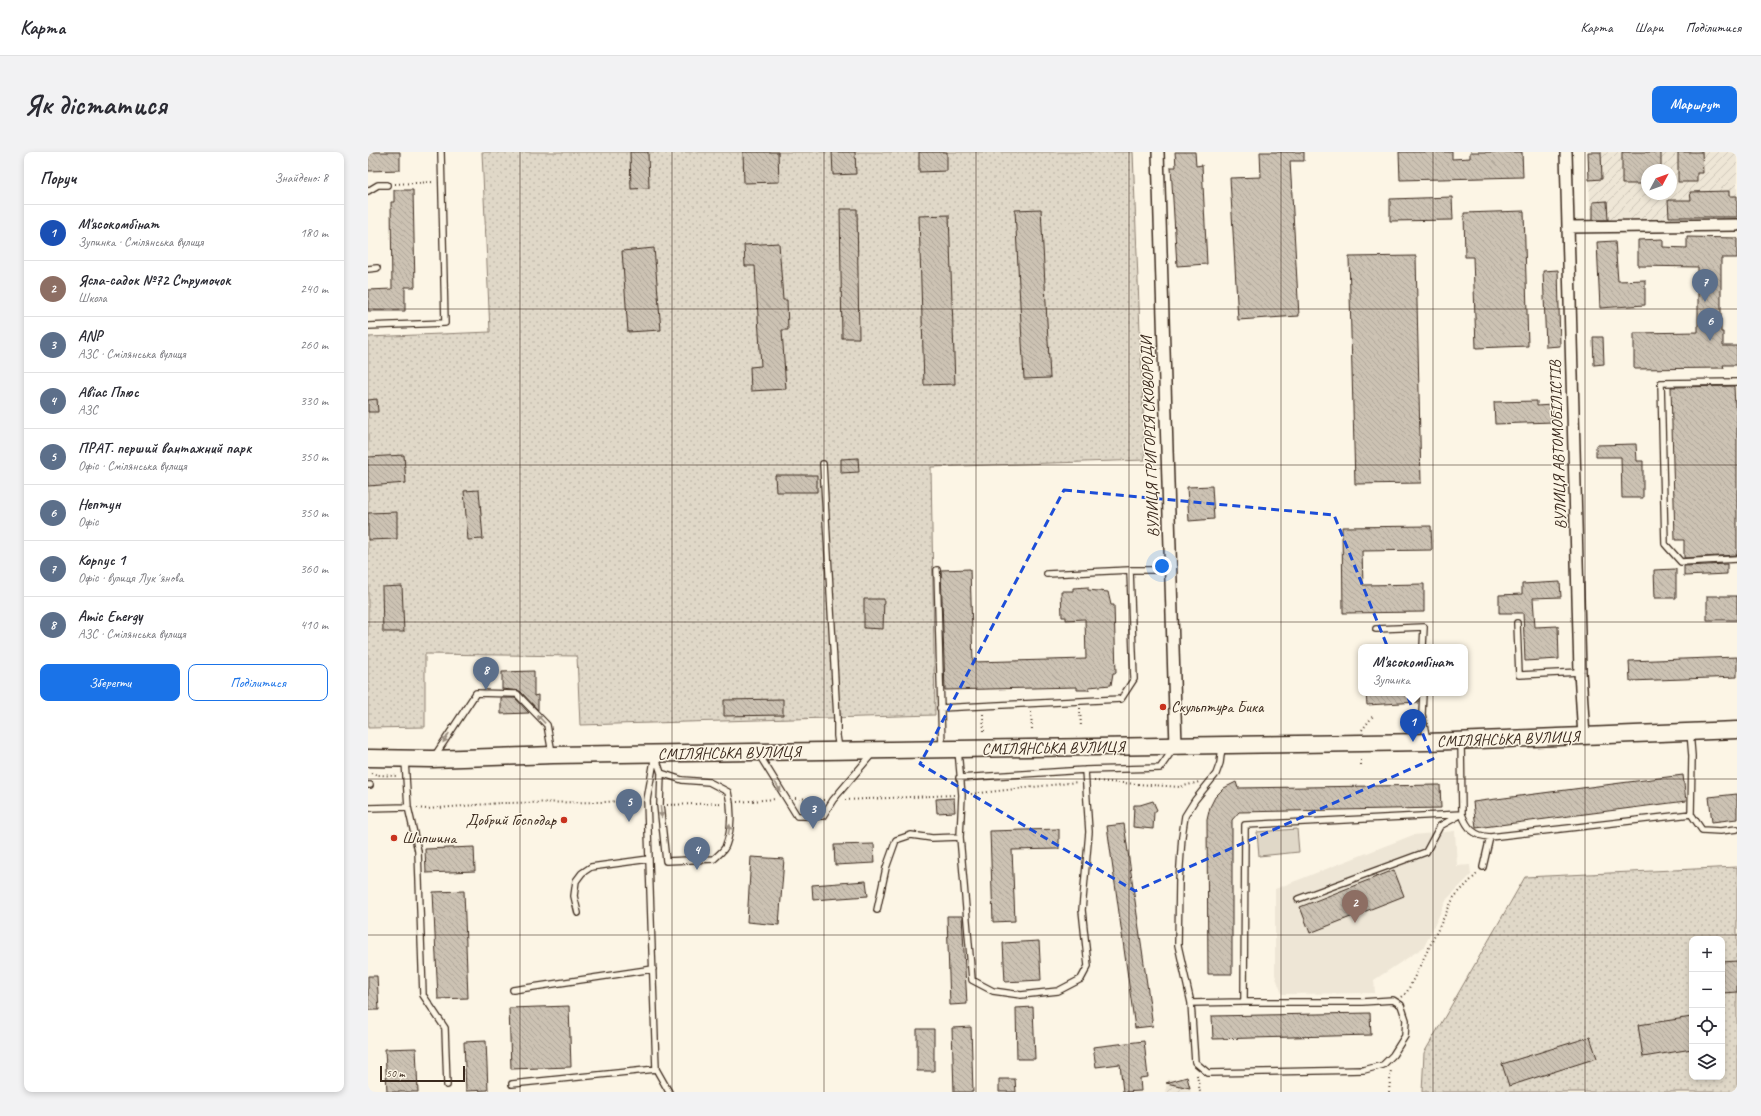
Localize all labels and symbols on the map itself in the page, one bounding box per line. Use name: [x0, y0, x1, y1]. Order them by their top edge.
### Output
north arrow: [1641, 164, 1677, 200]
pin: 7: [1692, 269, 1718, 302]
pin: 6: [1697, 308, 1723, 341]
street label: ВУЛИЦЯ ГРИГОРІЯ СКОВОРОДИ: [1136, 333, 1164, 538]
street label: ВУЛИЦЯ АВТОМОБІЛІСТІВ: [1545, 358, 1571, 530]
your location: [1152, 556, 1172, 576]
pin: 8: [473, 657, 499, 690]
place label: Cкульптура Бика: [1171, 697, 1265, 717]
marker: Cкульптура Бика: [1158, 702, 1168, 712]
pin: 1: [1400, 709, 1426, 742]
one-way arrow: [536, 714, 546, 724]
street label: СМІЛЯНСЬКА ВУЛИЦЯ: [1436, 726, 1582, 751]
one-way arrow: [442, 733, 450, 743]
street label: СМІЛЯНСЬКА ВУЛИЦЯ: [982, 737, 1127, 759]
street label: СМІЛЯНСЬКА ВУЛИЦЯ: [658, 742, 803, 764]
one-way arrow: [774, 781, 781, 793]
pin: 5: [616, 789, 642, 822]
pin: 3: [800, 796, 826, 829]
one-way arrow: [658, 806, 664, 818]
place label: Добрий Господар: [466, 810, 557, 830]
marker: Добрий Господар: [559, 815, 569, 825]
one-way arrow: [726, 824, 732, 836]
place label: Шипшина: [402, 828, 457, 848]
marker: Шипшина: [389, 833, 399, 843]
pin: 4: [684, 837, 710, 870]
pin: 2: [1342, 890, 1368, 923]
scale bar: [380, 1064, 465, 1083]

